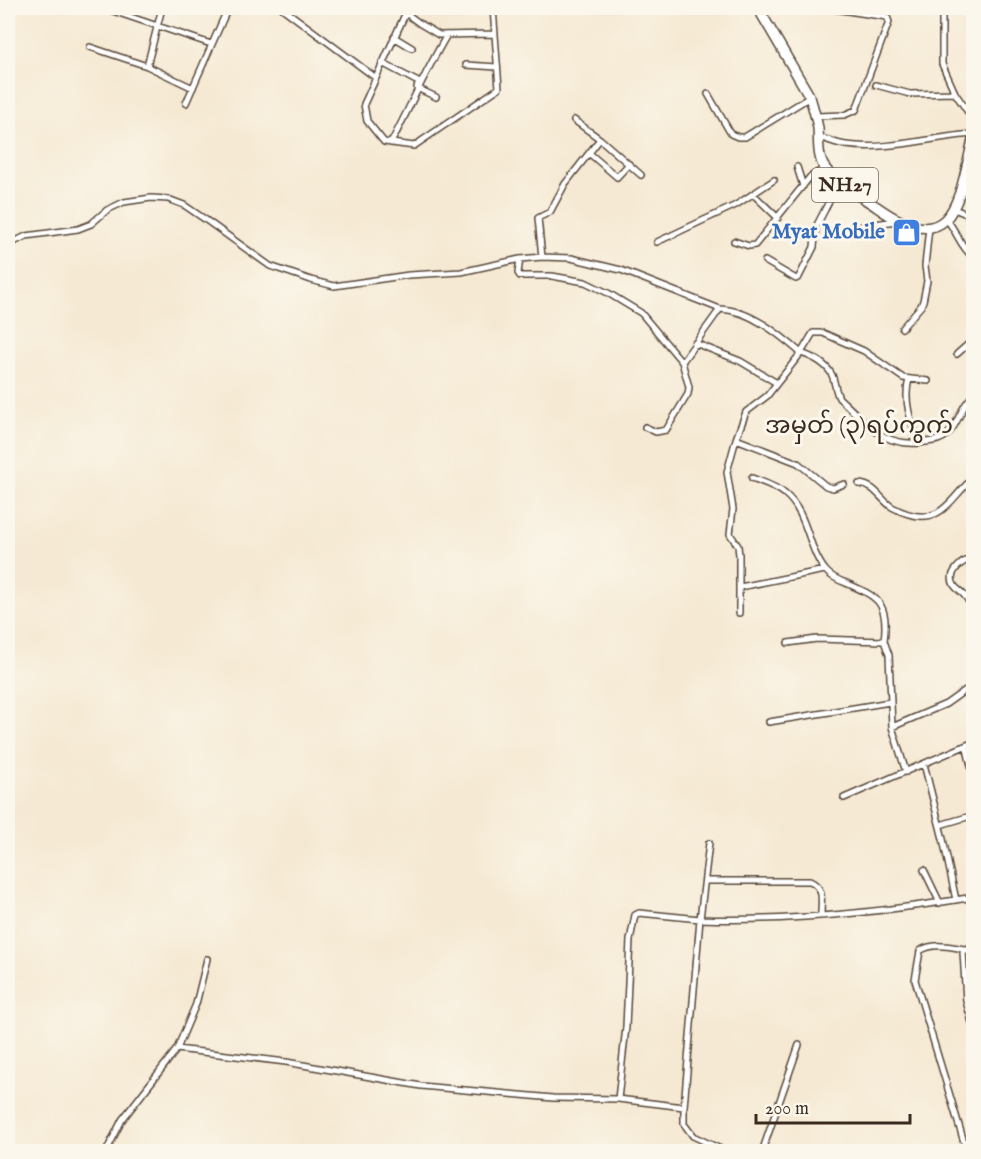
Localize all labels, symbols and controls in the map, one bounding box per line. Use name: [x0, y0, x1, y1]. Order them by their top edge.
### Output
road number: NH27: [812, 168, 878, 202]
shop icon: Myat Mobile: [890, 216, 922, 248]
place label: Myat Mobile: [772, 219, 885, 246]
district label: အမှတ် (၃)ရပ်ကွက်: [765, 409, 953, 444]
scale bar: [756, 1087, 910, 1125]
text: 200 m: [765, 1098, 809, 1121]

